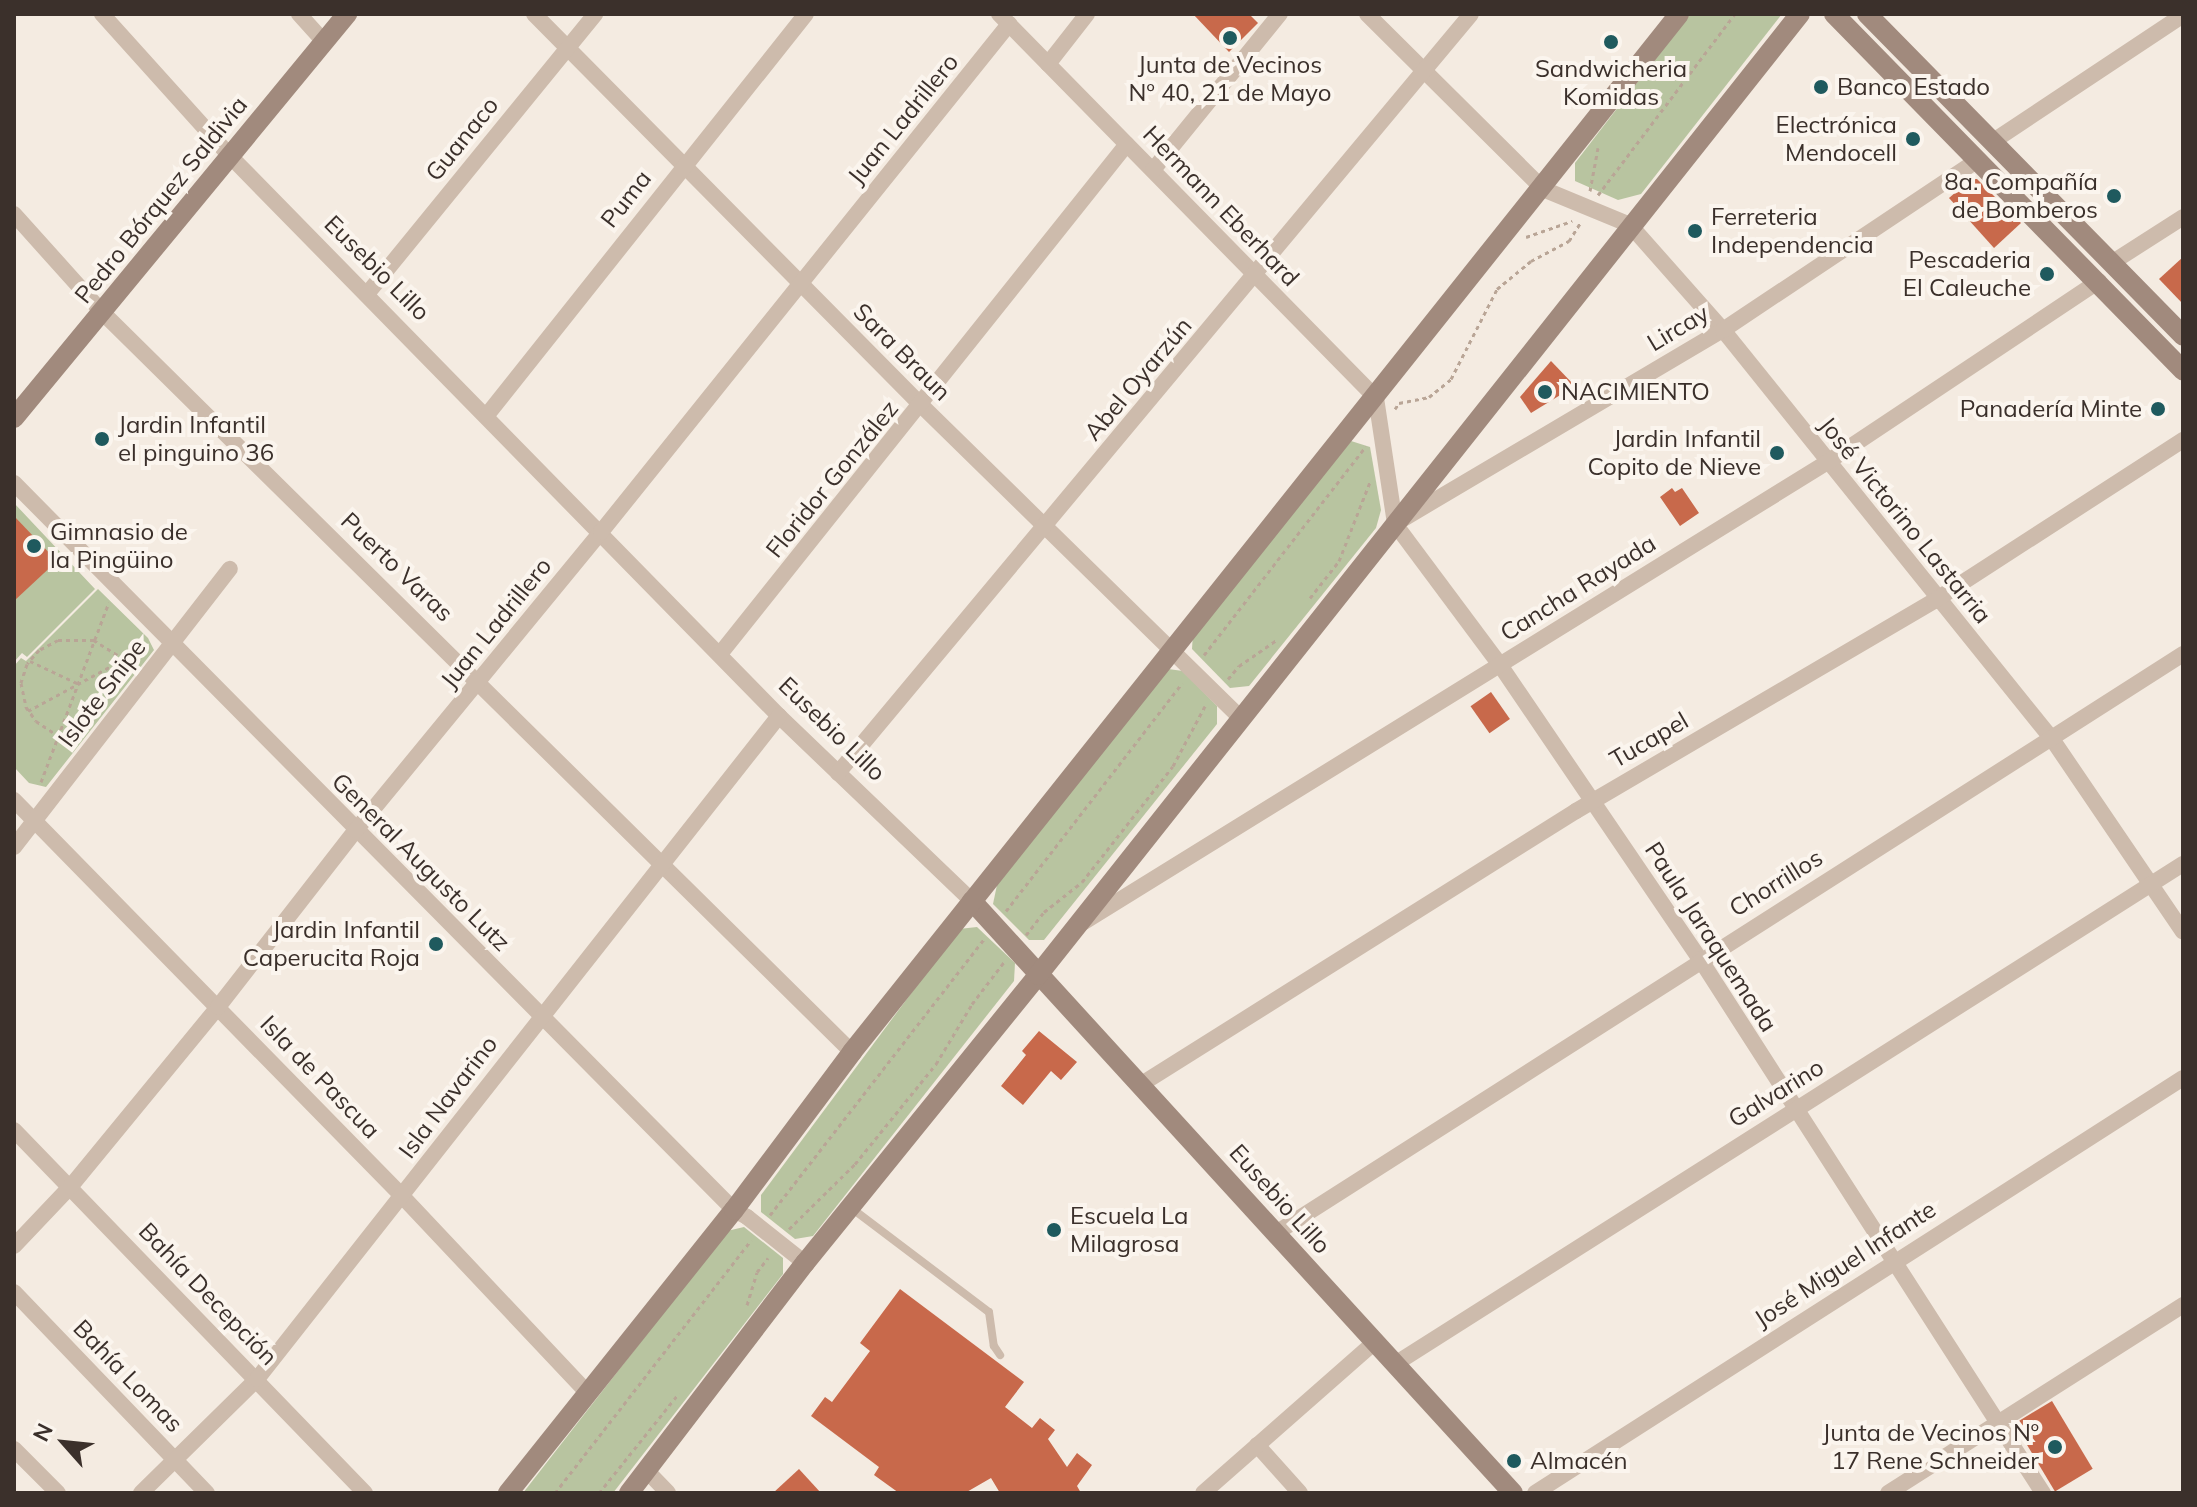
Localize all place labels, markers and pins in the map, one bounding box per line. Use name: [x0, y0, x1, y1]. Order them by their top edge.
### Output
marker: Junta de Vecinos Nº 40, 21 de Mayo: [1221, 29, 1239, 47]
marker: Sandwicheria Komidas: [1602, 33, 1620, 51]
place label: Junta de Vecinos Nº 40, 21 de Mayo: [1129, 51, 1331, 107]
place label: Sandwicheria Komidas: [1535, 55, 1687, 111]
place label: Banco Estado: [1837, 73, 1990, 101]
marker: Banco Estado: [1812, 78, 1830, 96]
place label: Electrónica Mendocell: [1776, 111, 1897, 167]
marker: Electrónica Mendocell: [1904, 130, 1922, 148]
place label: 8a. Compañía de Bomberos: [1944, 168, 2098, 224]
marker: 8a. Compañía de Bomberos: [2105, 187, 2123, 205]
place label: Ferreteria Independencia: [1711, 203, 1874, 259]
marker: Ferreteria Independencia: [1686, 222, 1704, 240]
place label: Pescaderia El Caleuche: [1903, 246, 2031, 302]
marker: Pescaderia El Caleuche: [2038, 265, 2056, 283]
place label: NACIMIENTO: [1561, 378, 1710, 406]
marker: NACIMIENTO: [1536, 383, 1554, 401]
place label: Panadería Minte: [1960, 395, 2142, 423]
marker: Panadería Minte: [2149, 400, 2167, 418]
place label: Jardin Infantil el pinguino 36: [118, 411, 274, 467]
place label: Jardin Infantil Copito de Nieve: [1587, 425, 1761, 481]
marker: Jardin Infantil el pinguino 36: [93, 430, 111, 448]
marker: Jardin Infantil Copito de Nieve: [1768, 444, 1786, 462]
place label: Gimnasio de la Pingüino: [50, 518, 188, 574]
marker: Gimnasio de la Pingüino: [25, 537, 43, 555]
place label: Jardin Infantil Caperucita Roja: [243, 916, 420, 972]
marker: Jardin Infantil Caperucita Roja: [427, 935, 445, 953]
place label: Escuela La Milagrosa: [1070, 1202, 1188, 1258]
marker: Escuela La Milagrosa: [1045, 1221, 1063, 1239]
place label: Junta de Vecinos Nº 17 Rene Schneider: [1822, 1419, 2039, 1475]
marker: Junta de Vecinos Nº 17 Rene Schneider: [2046, 1438, 2064, 1456]
place label: Almacén: [1530, 1447, 1628, 1475]
marker: Almacén: [1505, 1452, 1523, 1470]

